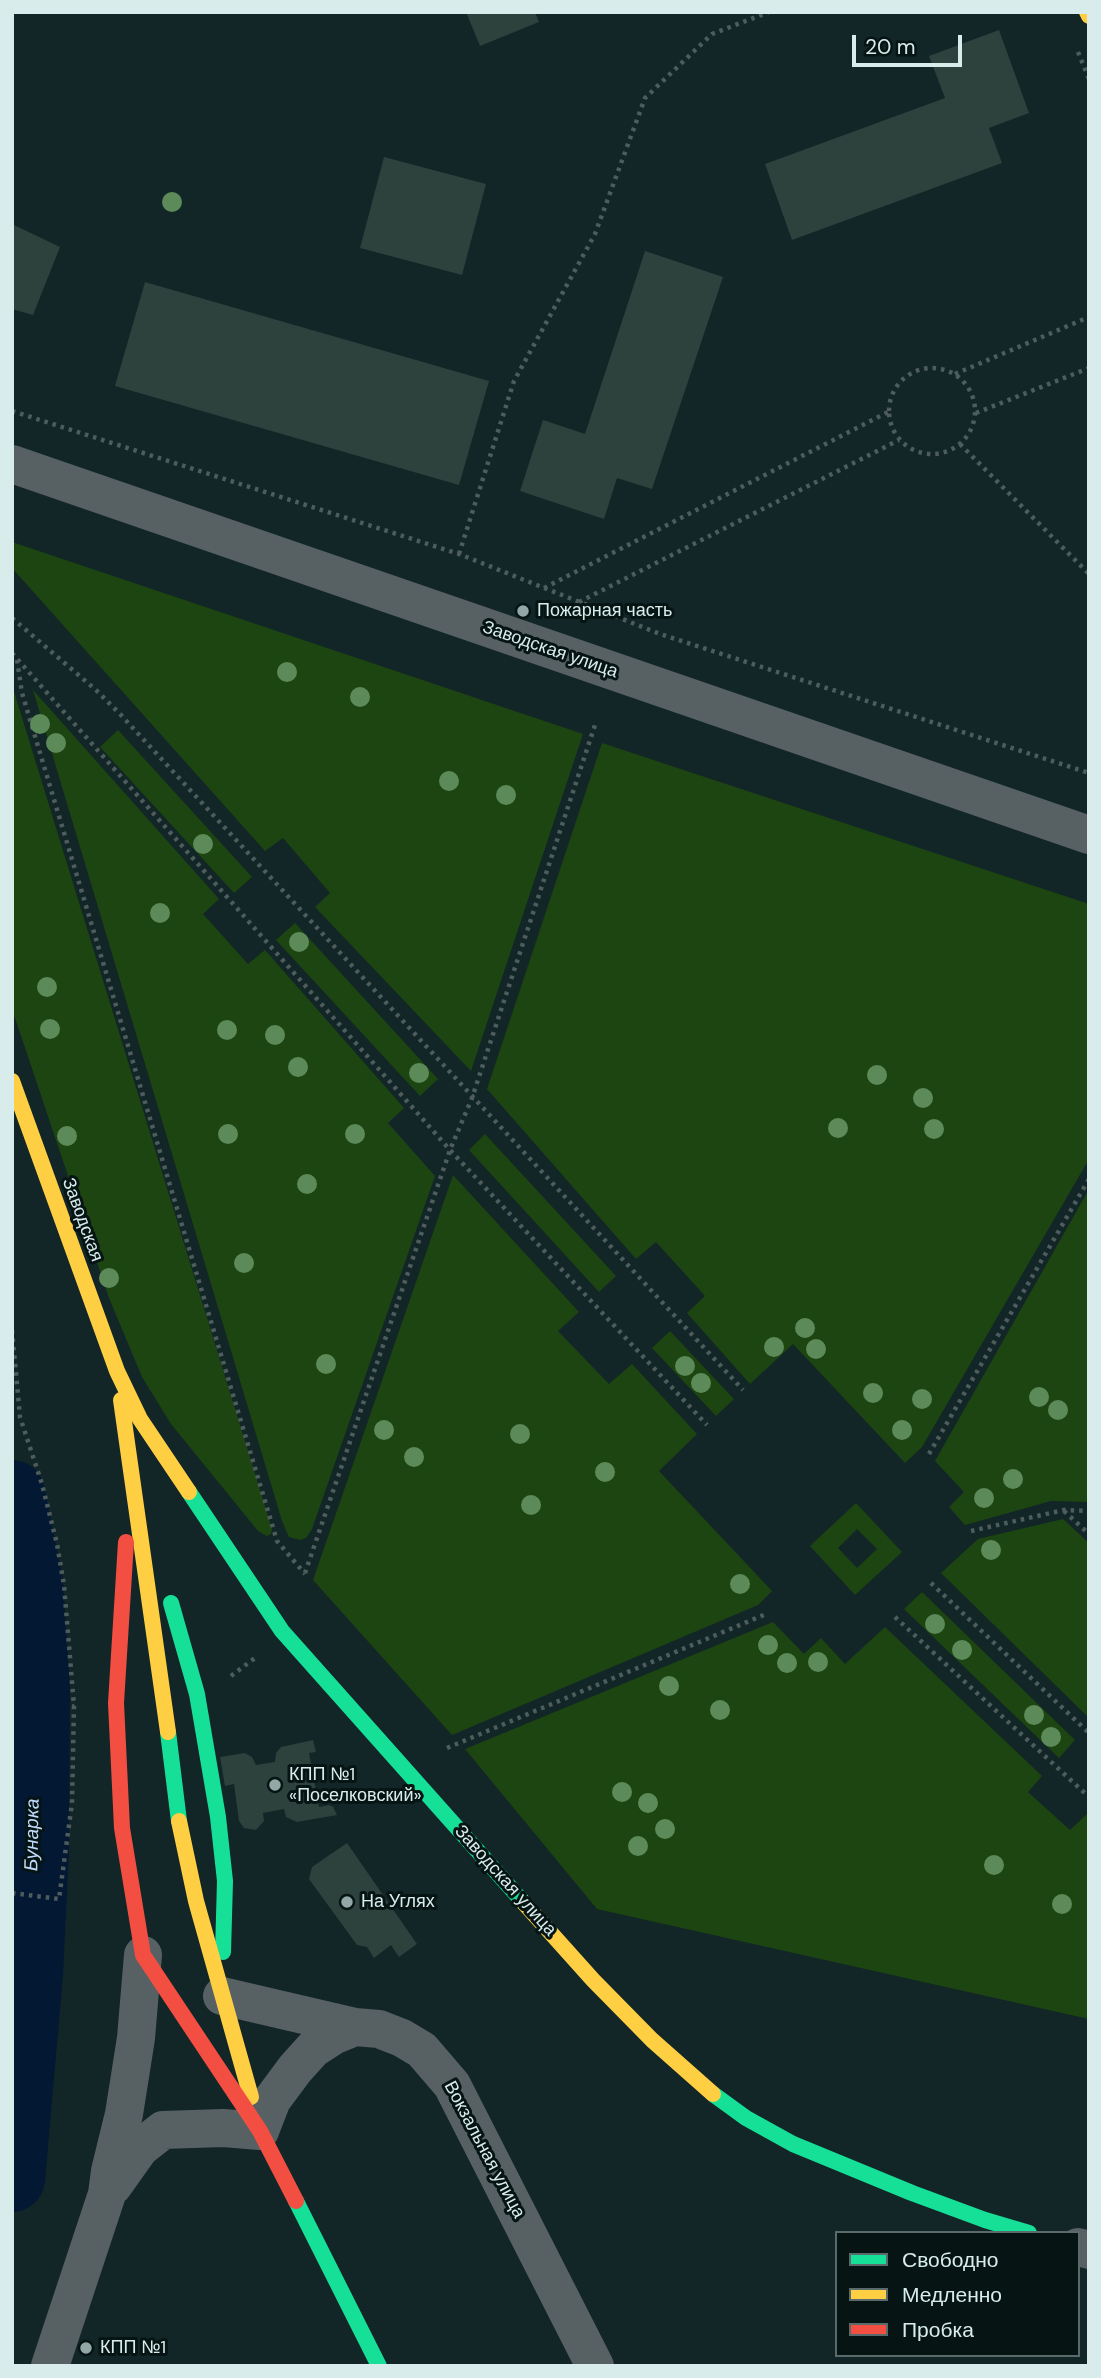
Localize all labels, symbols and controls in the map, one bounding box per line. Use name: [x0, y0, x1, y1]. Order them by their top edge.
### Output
scale bar: [856, 21, 966, 65]
text: 20 m: [865, 33, 916, 61]
place label: Пожарная часть: [537, 600, 672, 622]
marker: Пожарная часть: [515, 603, 531, 619]
street label: Заводская улица: [480, 617, 620, 683]
street label: Заводская: [57, 1175, 107, 1265]
place label: КПП №1 «Поселковский»: [289, 1764, 422, 1806]
marker: КПП №1 «Поселковский»: [267, 1777, 283, 1793]
water label: Бунарка: [21, 1799, 45, 1871]
street label: Заводская улица: [450, 1821, 560, 1941]
place label: На Углях: [361, 1891, 435, 1913]
marker: На Углях: [339, 1894, 355, 1910]
street label: Вокзальная улица: [439, 2078, 529, 2222]
legend: [835, 2231, 1080, 2357]
text: Свободно: [902, 2246, 999, 2274]
text: Медленно: [902, 2281, 1002, 2309]
text: Пробка: [902, 2316, 974, 2344]
place label: КПП №1: [100, 2337, 166, 2359]
marker: КПП №1: [78, 2340, 94, 2356]

